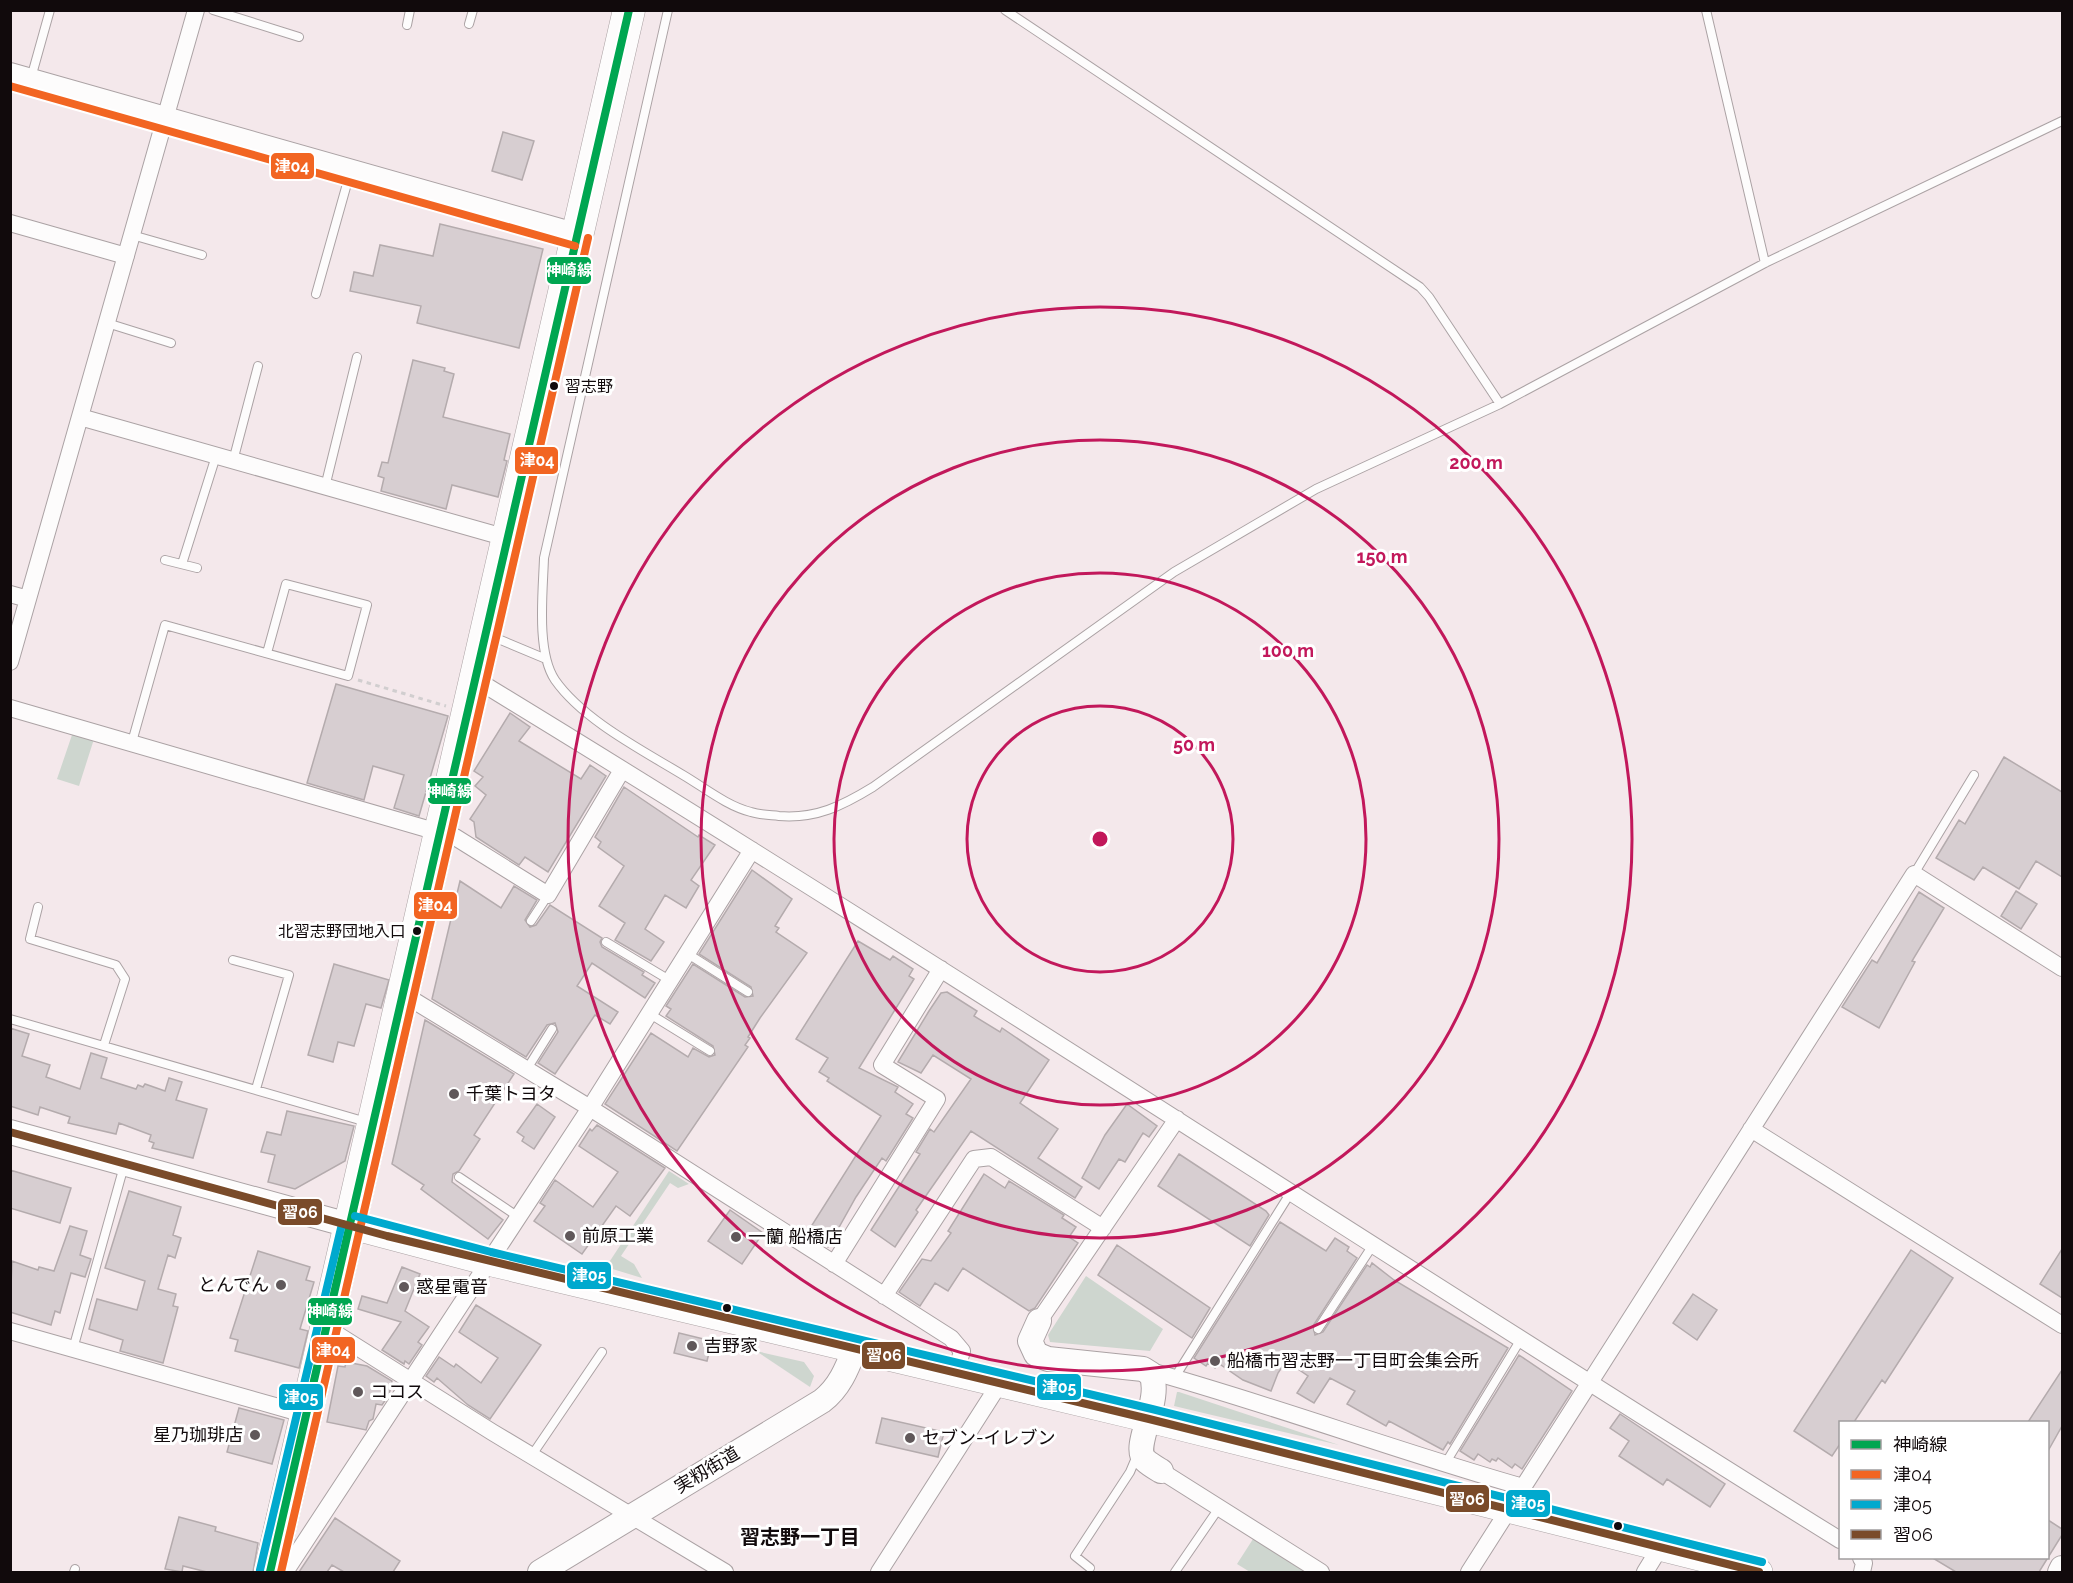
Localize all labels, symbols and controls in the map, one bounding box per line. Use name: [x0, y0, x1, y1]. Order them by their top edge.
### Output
line badge: 津04: [270, 152, 315, 180]
text: 津04: [275, 157, 309, 176]
line badge: 神崎線: [546, 256, 592, 285]
text: 神崎線: [545, 261, 593, 280]
place label: 習志野: [565, 377, 613, 396]
marker: 習志野: [548, 380, 560, 392]
line badge: 津04: [514, 446, 559, 475]
text: 津04: [520, 451, 554, 470]
text: 200 m: [1449, 452, 1503, 473]
text: 150 m: [1357, 546, 1408, 567]
text: 100 m: [1262, 640, 1314, 661]
text: 50 m: [1173, 734, 1215, 755]
line badge: 神崎線: [427, 777, 472, 805]
text: 神崎線: [425, 782, 473, 801]
centre of rings: [1090, 829, 1110, 849]
line badge: 津04: [413, 891, 458, 920]
text: 津04: [418, 896, 452, 915]
place label: 北習志野団地入口: [278, 922, 406, 941]
marker: 北習志野団地入口: [411, 925, 423, 937]
place label: 千葉トヨタ: [466, 1083, 556, 1104]
marker: 千葉トヨタ: [447, 1087, 461, 1101]
line badge: 習06: [277, 1198, 323, 1226]
text: 習06: [282, 1203, 318, 1222]
place label: 前原工業: [582, 1225, 654, 1246]
place label: 一蘭 船橋店: [748, 1226, 843, 1247]
marker: 前原工業: [563, 1229, 577, 1243]
marker: 一蘭 船橋店: [729, 1230, 743, 1244]
line badge: 津05: [566, 1261, 612, 1290]
text: 津05: [572, 1266, 606, 1285]
place label: とんでん: [198, 1274, 269, 1295]
place label: 惑星電音: [416, 1276, 488, 1297]
marker: とんでん: [274, 1278, 288, 1292]
marker: 惑星電音: [397, 1280, 411, 1294]
line badge: 神崎線: [307, 1297, 353, 1326]
text: 神崎線: [306, 1302, 354, 1321]
unlabelled marker: [721, 1302, 733, 1314]
place label: 吉野家: [704, 1335, 758, 1356]
line badge: 津04: [311, 1336, 356, 1364]
marker: 吉野家: [685, 1339, 699, 1353]
text: 津04: [316, 1341, 350, 1360]
line badge: 習06: [861, 1341, 906, 1370]
text: 習06: [866, 1346, 902, 1365]
place label: 船橋市習志野一丁目町会集会所: [1227, 1350, 1479, 1371]
marker: 船橋市習志野一丁目町会集会所: [1208, 1354, 1222, 1368]
line badge: 津05: [1036, 1373, 1082, 1401]
text: 津05: [1042, 1378, 1076, 1397]
place label: ココス: [370, 1381, 424, 1402]
line badge: 津05: [278, 1383, 324, 1411]
marker: ココス: [351, 1385, 365, 1399]
text: 津05: [284, 1388, 318, 1407]
legend: [1839, 1421, 2049, 1559]
place label: 星乃珈琲店: [153, 1424, 243, 1445]
place label: セブン-イレブン: [922, 1427, 1056, 1448]
marker: 星乃珈琲店: [248, 1428, 262, 1442]
marker: セブン-イレブン: [903, 1431, 917, 1445]
text: 神崎線: [1893, 1434, 1947, 1455]
street label: 実籾街道: [670, 1442, 743, 1497]
text: 津04: [1893, 1464, 1932, 1485]
line badge: 習06: [1445, 1484, 1490, 1513]
line badge: 津05: [1505, 1489, 1551, 1518]
text: 習06: [1449, 1490, 1485, 1509]
text: 津05: [1511, 1494, 1545, 1513]
text: 津05: [1893, 1494, 1932, 1515]
unlabelled marker: [1612, 1520, 1624, 1532]
text: 習06: [1893, 1524, 1933, 1545]
district label: 習志野一丁目: [740, 1525, 860, 1549]

